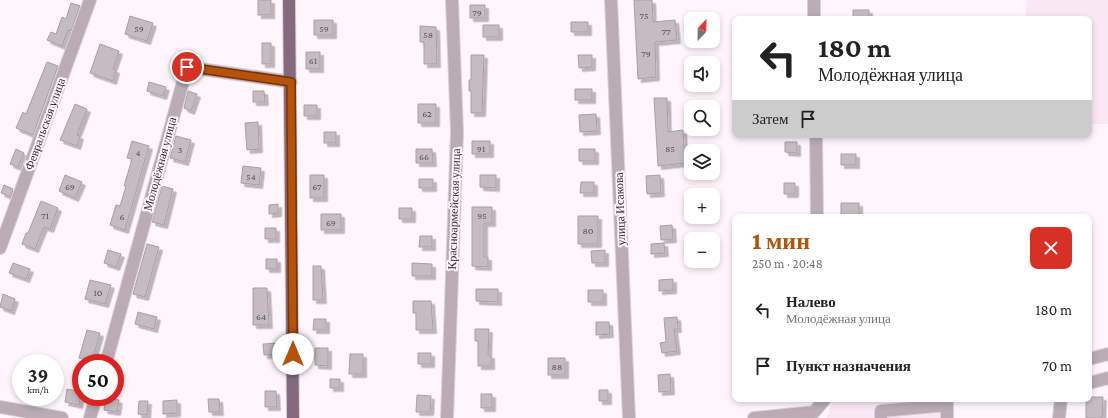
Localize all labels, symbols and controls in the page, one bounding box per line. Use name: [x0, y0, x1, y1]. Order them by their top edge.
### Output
house number: 79: [472, 7, 482, 18]
house number: 75: [639, 10, 649, 21]
north arrow: [684, 12, 720, 48]
map controls: [684, 12, 720, 268]
house number: 59: [134, 23, 144, 34]
house number: 59: [319, 23, 329, 34]
house number: 77: [661, 26, 671, 37]
house number: 58: [423, 29, 433, 40]
icon: left: [752, 32, 804, 84]
text: 180 m: [818, 32, 891, 63]
house number: 79: [641, 48, 651, 59]
pin: [170, 50, 204, 84]
house number: 61: [309, 55, 317, 66]
icon: arrive: [176, 56, 198, 78]
button: sound: [684, 56, 720, 92]
text: Молодёжная улица: [818, 65, 963, 85]
street label: Февральская улица: [22, 75, 68, 172]
button: search: [684, 100, 720, 136]
house number: 62: [422, 108, 432, 119]
icon: arrive: [797, 108, 819, 130]
text: Затем: [752, 111, 789, 127]
street label: Молодёжная улица: [141, 115, 179, 213]
house number: 91: [477, 143, 485, 154]
house number: 85: [665, 143, 675, 154]
house number: 3: [178, 144, 183, 155]
button: layers: [684, 144, 720, 180]
house number: 4: [135, 147, 141, 158]
street label: Красноармейская улица: [445, 147, 463, 270]
house number: 66: [419, 151, 429, 162]
house number: 54: [246, 171, 256, 182]
street label: улица Исакова: [612, 171, 628, 246]
house number: 69: [65, 181, 75, 192]
house number: 67: [312, 181, 322, 192]
button: +: [684, 188, 720, 224]
house number: 71: [41, 210, 49, 221]
house number: 95: [477, 210, 487, 221]
house number: 6: [119, 211, 125, 222]
house number: 69: [326, 217, 336, 228]
house number: 80: [582, 225, 594, 236]
text: 1 мин: [752, 227, 810, 254]
button: close: [1030, 227, 1072, 269]
button: −: [684, 232, 720, 268]
text: 250 m · 20:48: [752, 256, 823, 271]
house number: 10: [94, 287, 103, 298]
text: Налево: [786, 294, 836, 310]
icon: left: [752, 299, 774, 321]
text: 180 m: [1036, 302, 1072, 318]
house number: 64: [256, 311, 266, 322]
text: Молодёжная улица: [786, 311, 891, 326]
position arrow: [272, 333, 314, 375]
speed limit sign: 50: [72, 354, 124, 406]
icon: arrive: [752, 355, 774, 377]
text: Пункт назначения: [786, 358, 911, 374]
text: 70 m: [1042, 358, 1072, 374]
house number: 88: [552, 361, 562, 372]
text: 39: [28, 364, 48, 386]
text: km/h: [27, 384, 49, 395]

